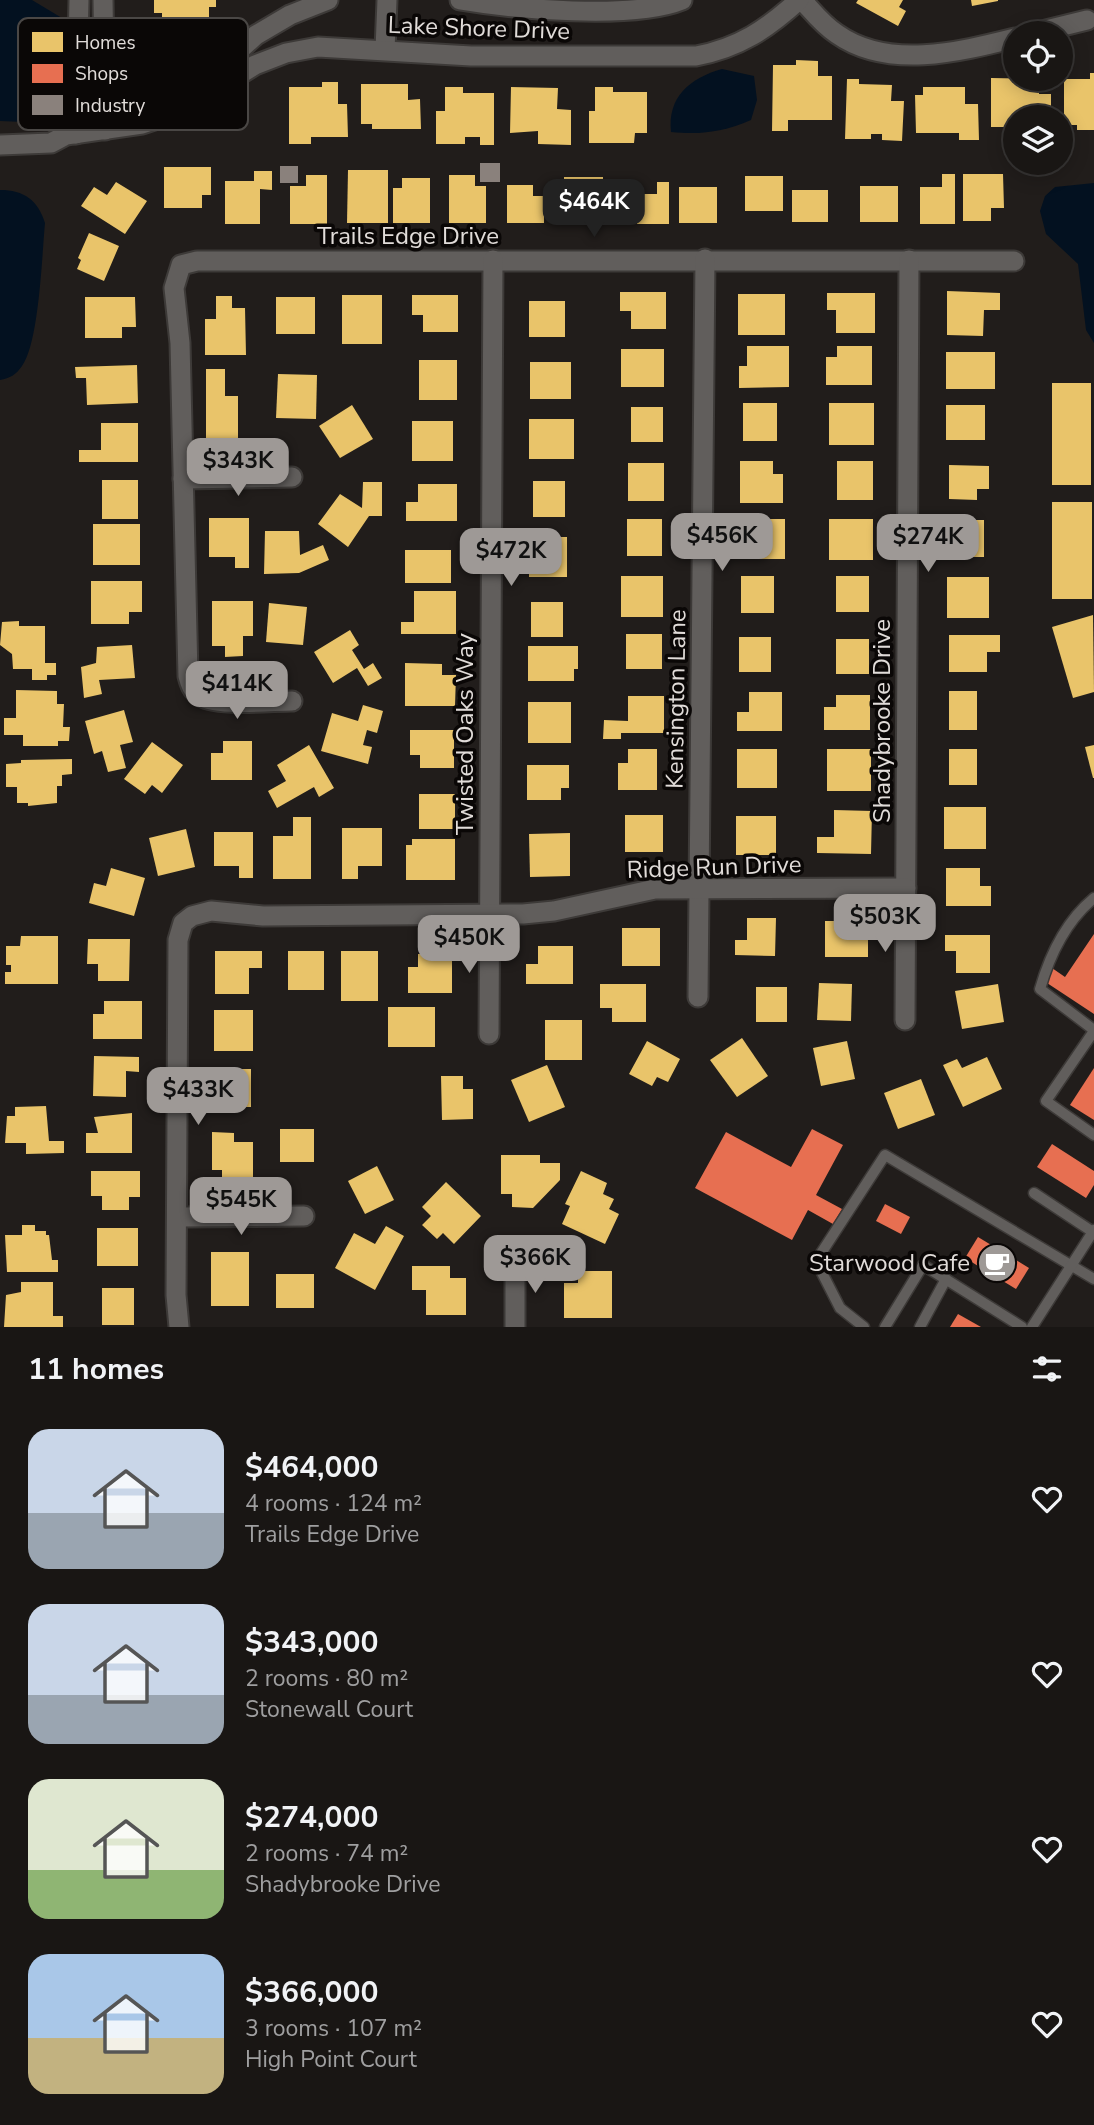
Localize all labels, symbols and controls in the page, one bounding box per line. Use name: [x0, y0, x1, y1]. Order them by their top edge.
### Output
street label: Lake Shore Drive: [387, 9, 571, 47]
legend: [18, 18, 248, 130]
map controls: [1003, 21, 1073, 175]
button: locate: [1003, 21, 1073, 91]
text: Homes: [75, 30, 136, 56]
text: Shops: [75, 61, 128, 87]
text: Industry: [75, 93, 145, 119]
button: layers: [1003, 105, 1073, 175]
pin: $464K: [545, 180, 643, 239]
text: $464K: [559, 186, 629, 217]
street label: Trails Edge Drive: [317, 220, 499, 252]
pin: $343K: [189, 438, 287, 498]
text: $343K: [203, 445, 273, 476]
pin: $456K: [673, 514, 771, 573]
pin: $274K: [879, 514, 977, 574]
text: $456K: [687, 520, 757, 551]
text: $274K: [893, 521, 963, 552]
pin: $472K: [462, 528, 560, 588]
text: $472K: [476, 535, 546, 566]
street label: Kensington Lane: [658, 609, 694, 789]
street label: Shadybrooke Drive: [866, 619, 898, 823]
street label: Twisted Oaks Way: [449, 632, 481, 835]
pin: $414K: [188, 662, 286, 721]
text: $414K: [202, 668, 272, 699]
street label: Ridge Run Drive: [626, 848, 802, 886]
pin: $503K: [836, 894, 934, 954]
text: $503K: [850, 901, 920, 932]
pin: $450K: [420, 916, 518, 975]
text: $450K: [434, 922, 504, 953]
pin: $433K: [149, 1068, 247, 1127]
text: $433K: [163, 1074, 233, 1105]
pin: $545K: [192, 1178, 290, 1237]
text: $545K: [206, 1184, 276, 1215]
pin: $366K: [486, 1236, 584, 1295]
text: $366K: [500, 1242, 570, 1273]
cafe icon: Starwood Cafe: [976, 1242, 1018, 1284]
place label: Starwood Cafe: [809, 1247, 970, 1279]
text: 11 homes: [28, 1349, 164, 1390]
icon: filters: [1028, 1350, 1066, 1388]
text: $464,000: [245, 1447, 378, 1488]
icon: home: [84, 1457, 168, 1541]
icon: heart: [1028, 1480, 1066, 1518]
text: 4 rooms · 124 m²: [245, 1488, 422, 1519]
text: Trails Edge Drive: [245, 1519, 419, 1550]
text: $343,000: [245, 1622, 378, 1663]
icon: home: [84, 1632, 168, 1716]
icon: heart: [1028, 1655, 1066, 1693]
text: 2 rooms · 80 m²: [245, 1663, 408, 1694]
text: Stonewall Court: [245, 1694, 413, 1725]
text: $274,000: [245, 1797, 378, 1838]
icon: home: [84, 1807, 168, 1891]
icon: heart: [1028, 1830, 1066, 1868]
text: 2 rooms · 74 m²: [245, 1838, 408, 1869]
text: Shadybrooke Drive: [245, 1869, 441, 1900]
text: $366,000: [245, 1972, 378, 2013]
icon: home: [84, 1982, 168, 2066]
icon: heart: [1028, 2005, 1066, 2043]
text: 3 rooms · 107 m²: [245, 2013, 422, 2044]
text: High Point Court: [245, 2044, 417, 2075]

